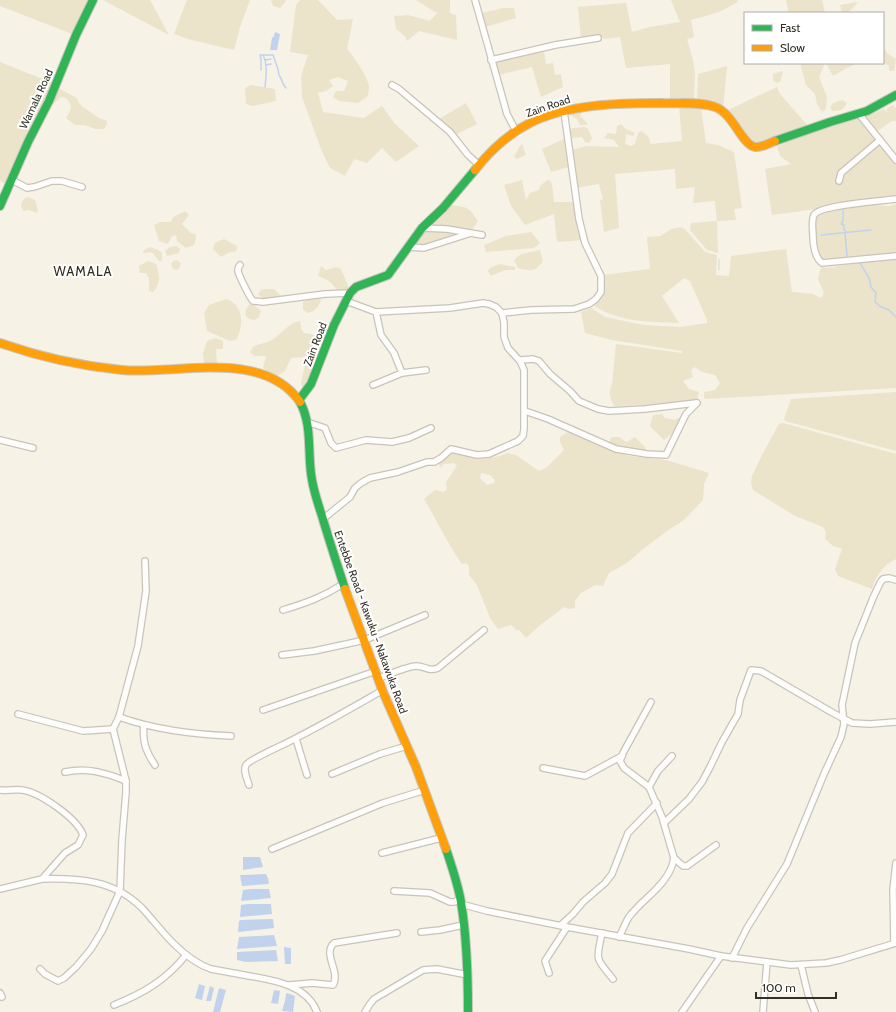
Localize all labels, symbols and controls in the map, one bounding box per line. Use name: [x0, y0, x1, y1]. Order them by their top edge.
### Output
legend: [744, 12, 884, 64]
text: Fast: [780, 20, 800, 35]
text: Slow: [780, 40, 805, 55]
street label: Wamala Road: [16, 67, 56, 131]
street label: Zain Road: [524, 92, 572, 120]
district label: WAMALA: [54, 263, 112, 279]
street label: Zain Road: [300, 320, 330, 368]
street label: Entebbe Road - Kawuku - Nakawuka Road: [331, 529, 411, 715]
scale bar: [756, 974, 836, 1000]
text: 100 m: [762, 980, 796, 995]

